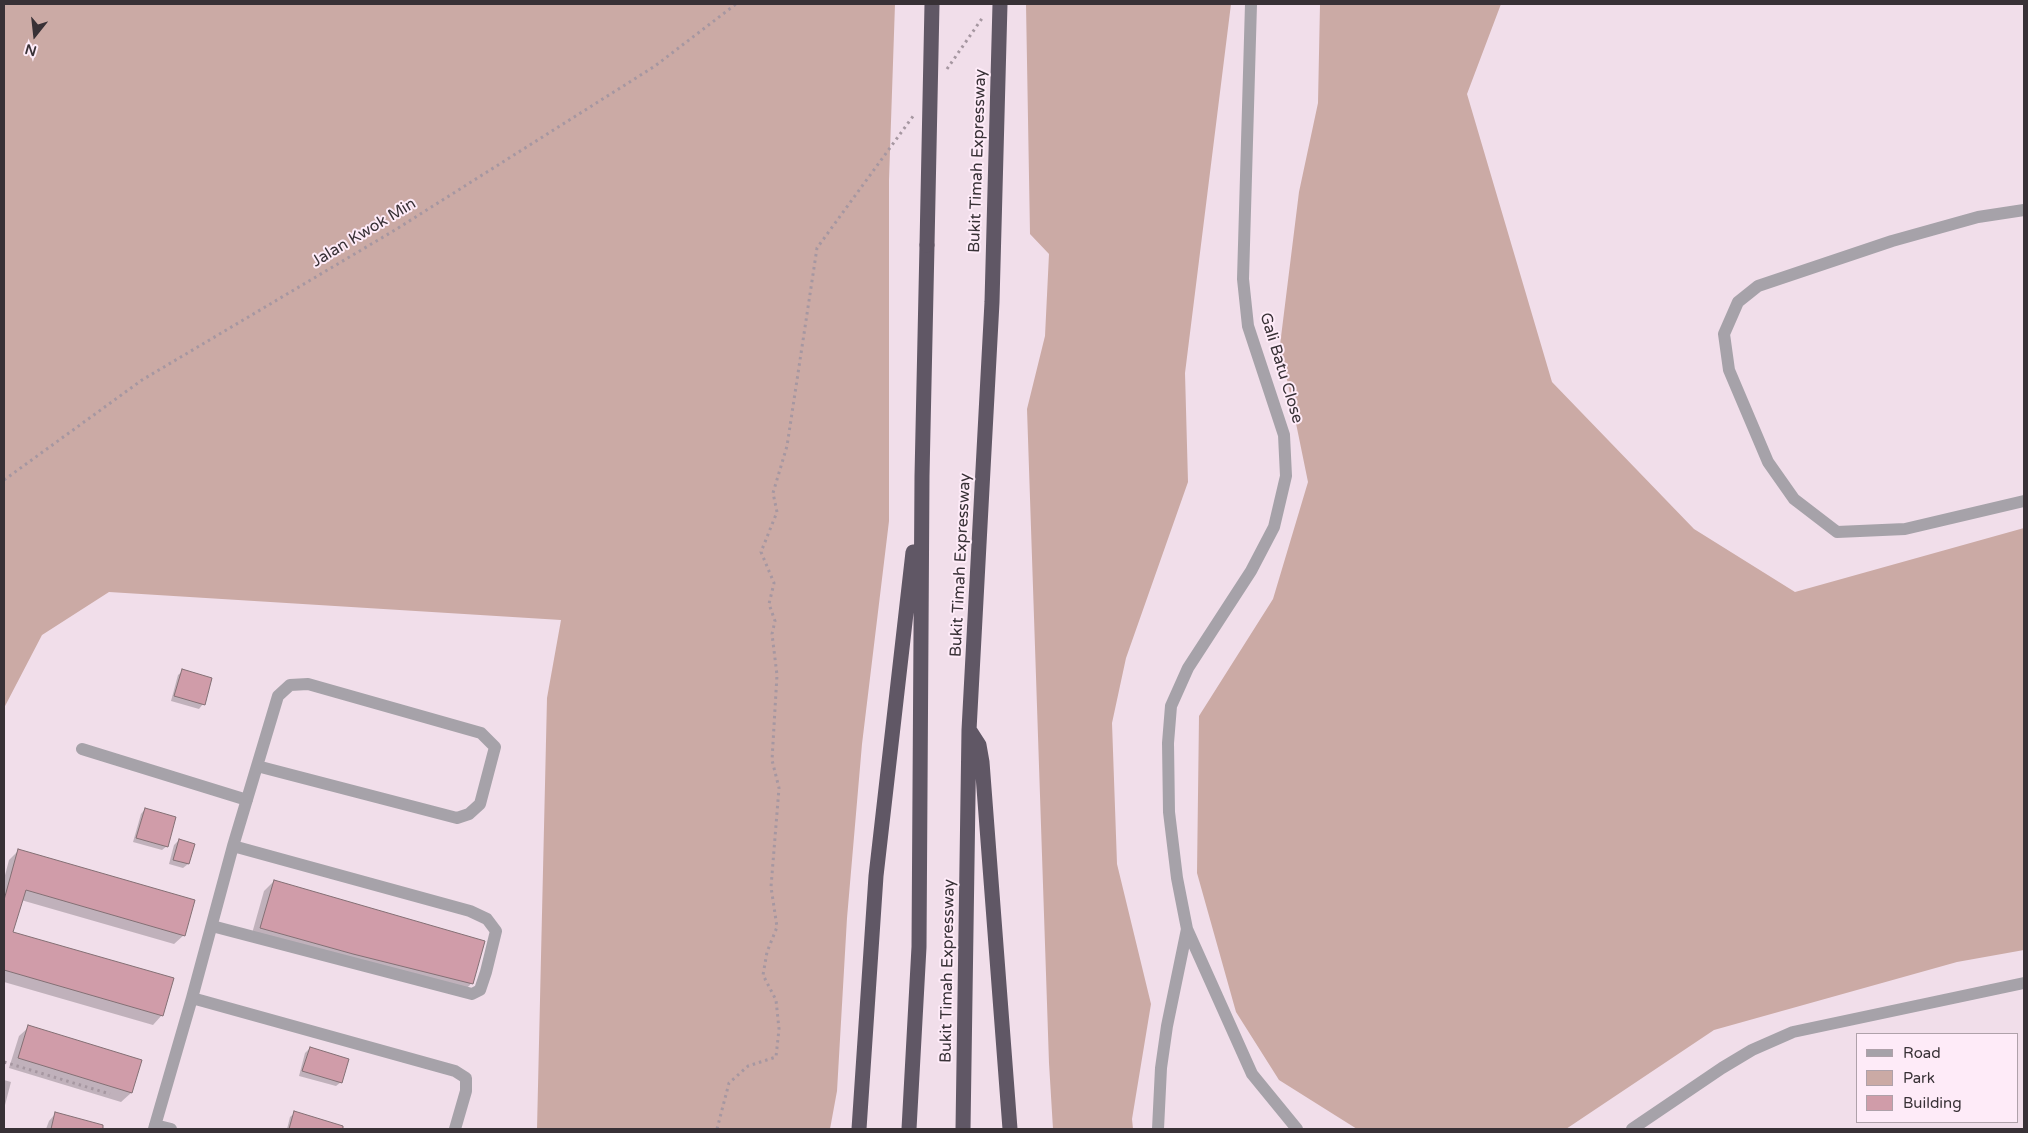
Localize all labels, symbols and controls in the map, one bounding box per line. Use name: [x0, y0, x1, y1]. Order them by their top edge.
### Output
north arrow: [10, 10, 60, 60]
text: N: [23, 40, 38, 60]
street label: Bukit Timah Expressway: [965, 69, 991, 253]
street label: Jalan Kwok Min: [308, 194, 420, 272]
street label: Gali Batu Close: [1255, 310, 1307, 426]
street label: Bukit Timah Expressway: [947, 473, 975, 657]
street label: Bukit Timah Expressway: [937, 879, 959, 1063]
legend: [1856, 1033, 2018, 1123]
text: Road: [1903, 1044, 1941, 1062]
text: Park: [1903, 1069, 1935, 1087]
text: Building: [1903, 1094, 1962, 1112]

